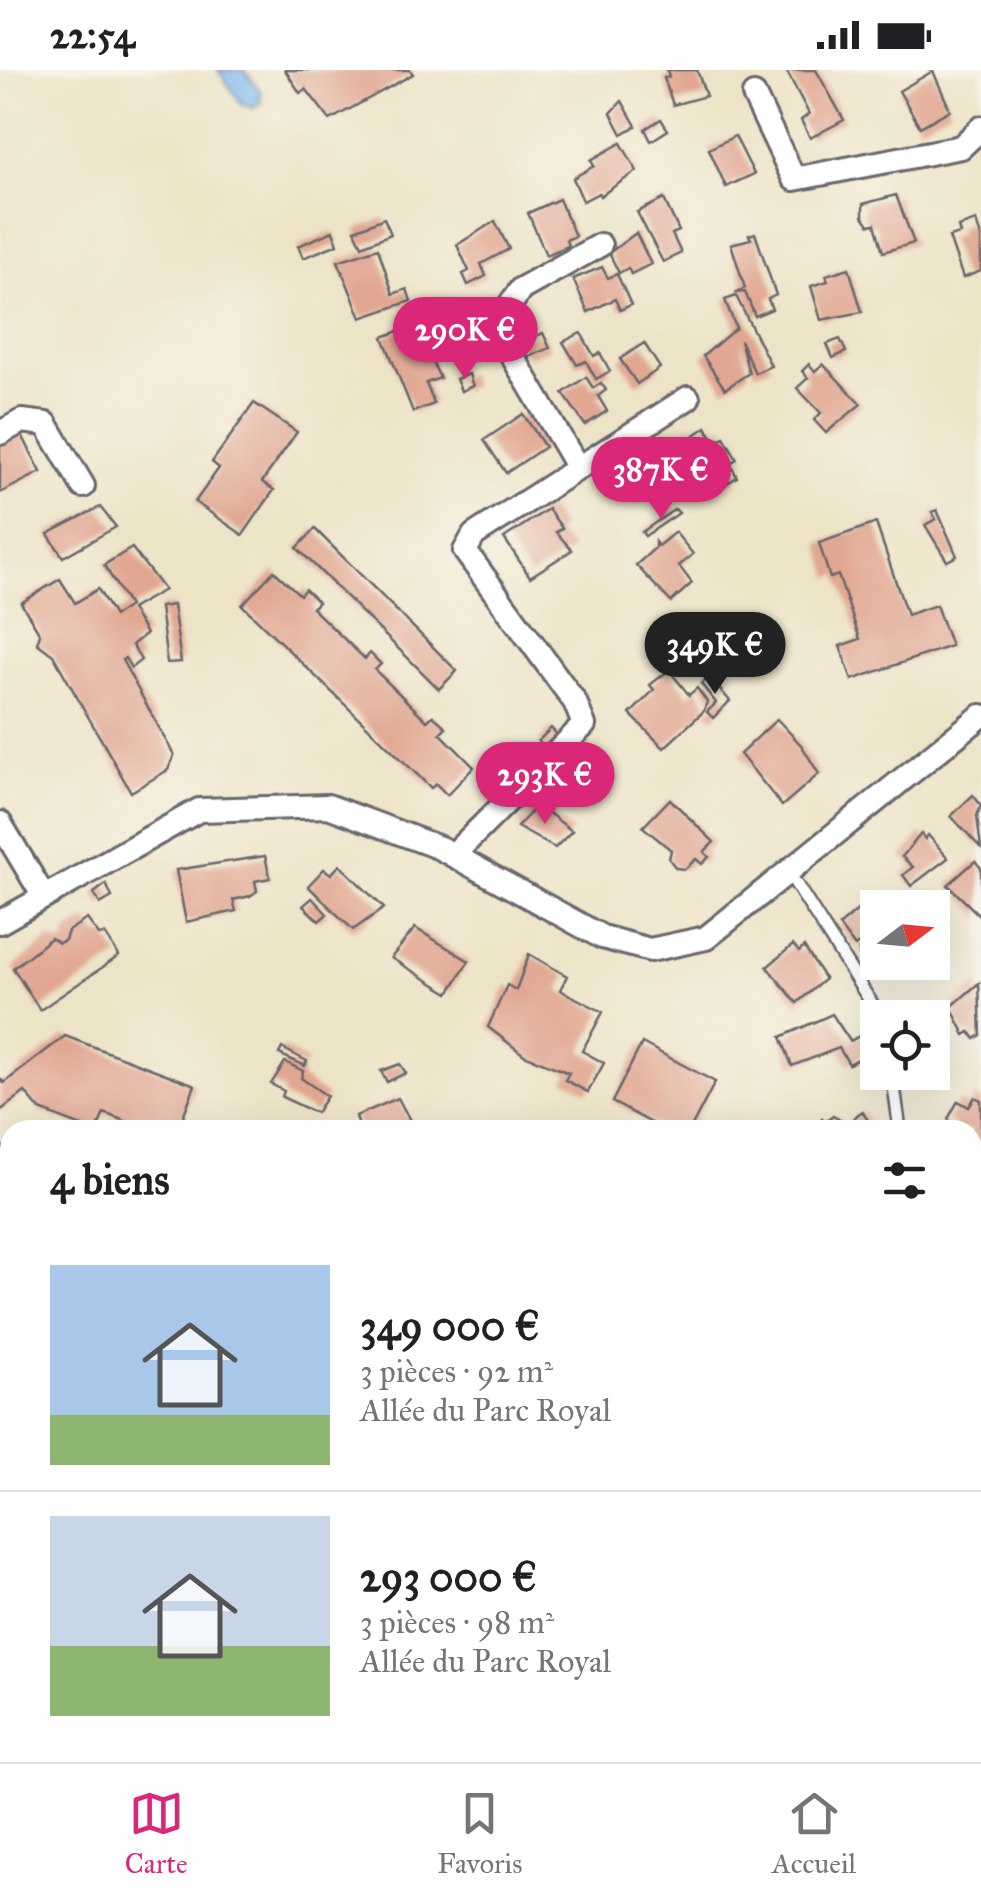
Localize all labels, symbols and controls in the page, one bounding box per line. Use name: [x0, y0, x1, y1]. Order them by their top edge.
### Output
text: 22:54: [50, 12, 135, 58]
pin: 290K €: [384, 297, 546, 382]
text: 290K €: [415, 310, 515, 349]
pin: 387K €: [580, 437, 742, 522]
text: 387K €: [613, 450, 709, 489]
pin: 349K €: [634, 612, 796, 697]
text: 349K €: [667, 625, 763, 664]
pin: 293K €: [464, 742, 626, 827]
text: 293K €: [498, 755, 592, 794]
north arrow: [860, 890, 950, 980]
map controls: [860, 890, 950, 1090]
button: locate: [860, 1000, 950, 1090]
icon: filters: [877, 1153, 932, 1208]
text: 4 biens: [50, 1154, 170, 1206]
text: 349 000 €: [360, 1300, 540, 1352]
icon: home: [130, 1305, 250, 1425]
text: 3 pièces · 92 m²: [360, 1352, 553, 1391]
text: Allée du Parc Royal: [360, 1391, 611, 1430]
text: 293 000 €: [360, 1551, 537, 1603]
icon: home: [130, 1556, 250, 1676]
text: 3 pièces · 98 m²: [360, 1603, 554, 1642]
text: Allée du Parc Royal: [360, 1642, 611, 1681]
tab: Carte: [125, 1786, 188, 1881]
tab: Favoris: [437, 1786, 522, 1881]
tab: Accueil: [772, 1786, 856, 1881]

